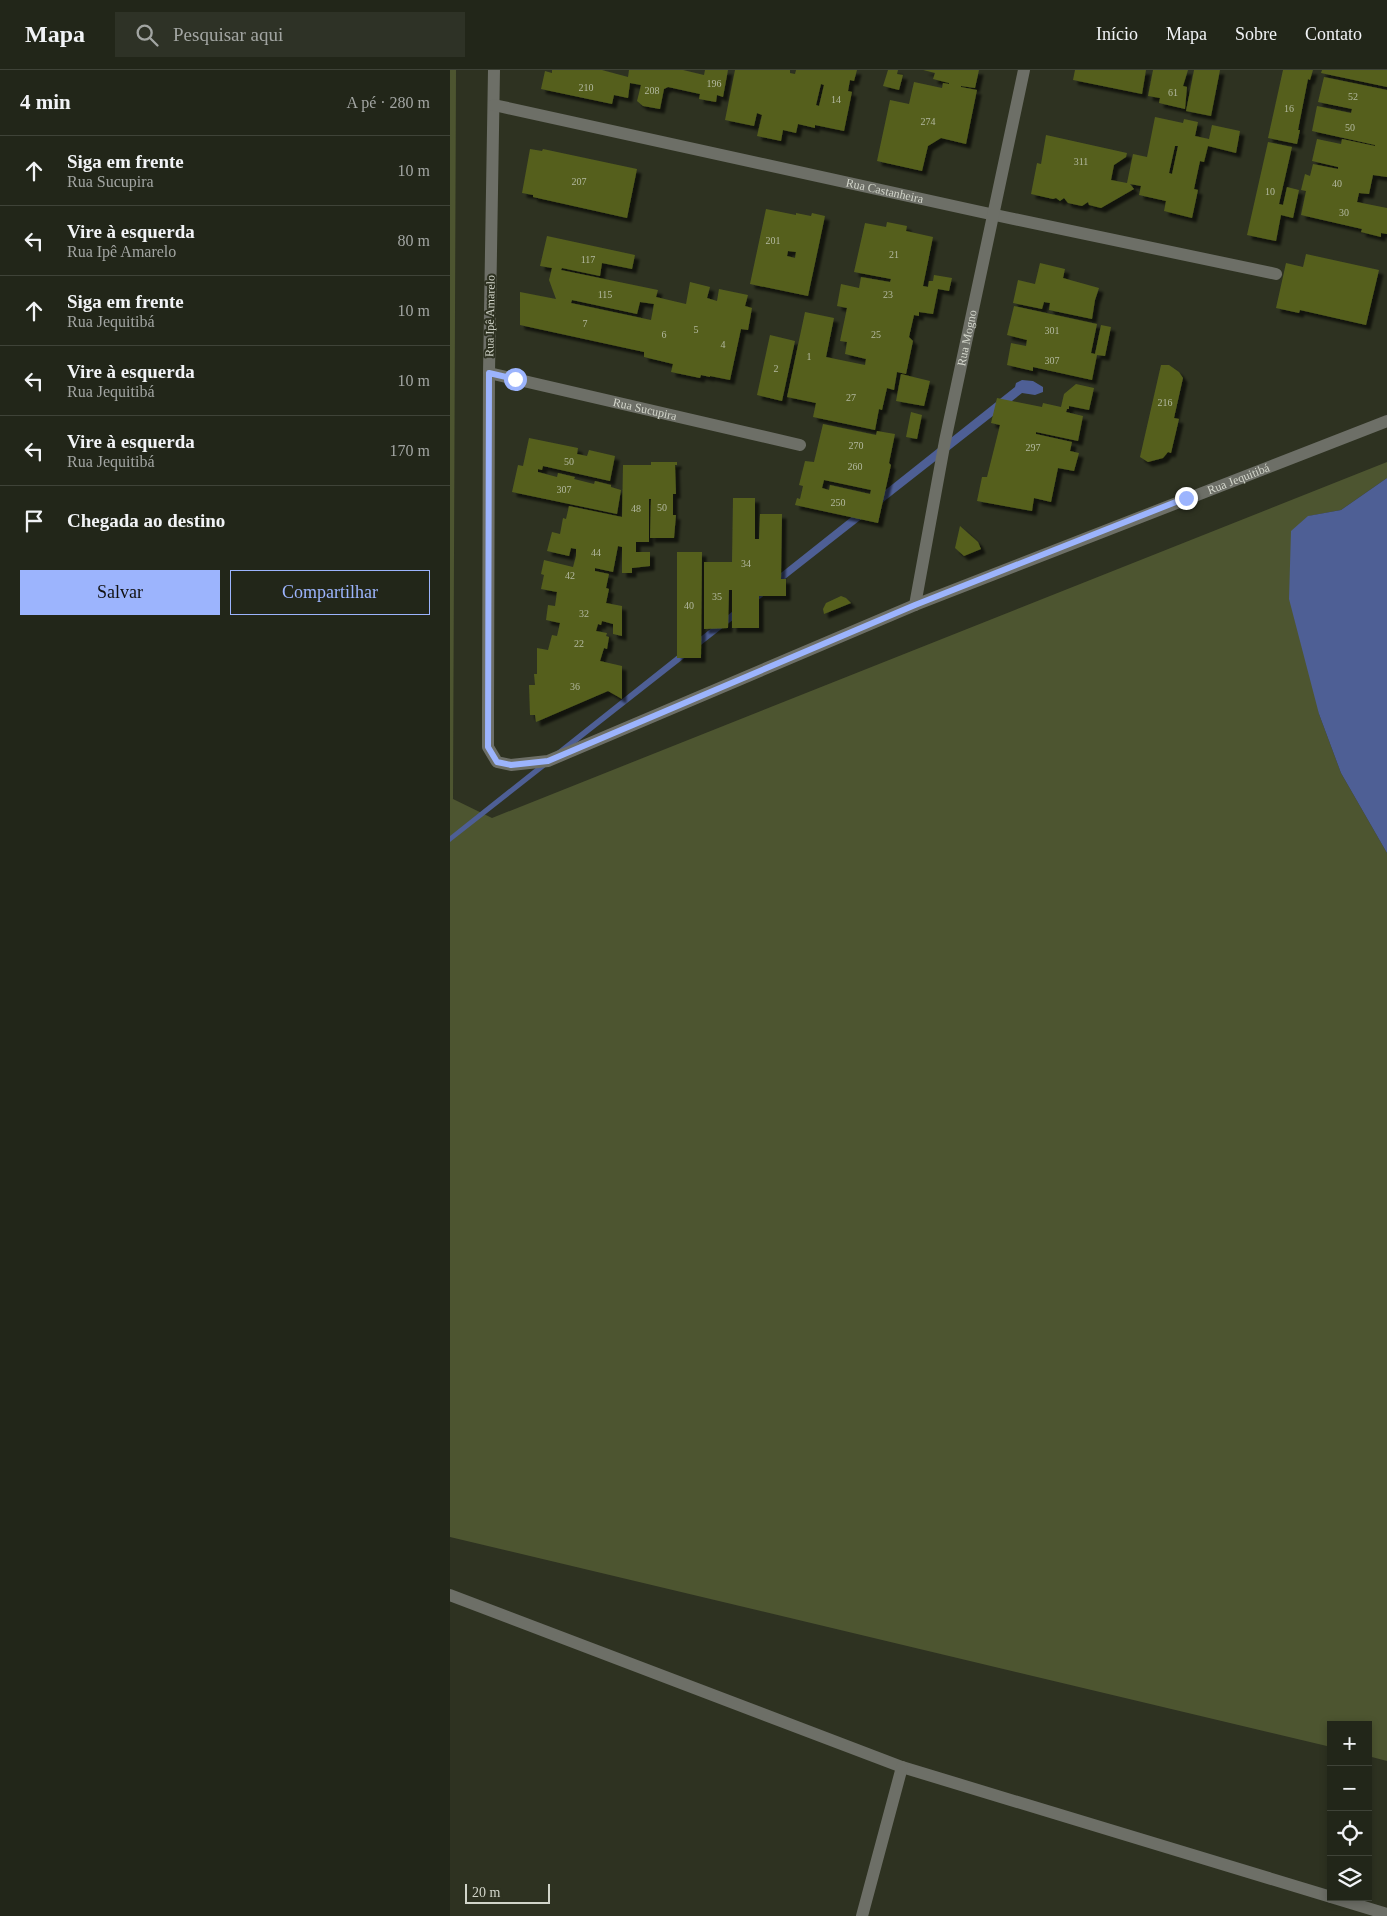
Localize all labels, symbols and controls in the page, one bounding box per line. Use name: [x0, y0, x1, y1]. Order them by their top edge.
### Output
search box: [115, 12, 465, 57]
text: Mapa: [25, 21, 85, 47]
icon: search: [133, 21, 161, 49]
text: Pesquisar aqui: [173, 24, 283, 45]
text: Início: [1096, 24, 1138, 44]
text: Mapa: [1166, 24, 1207, 44]
text: Sobre: [1235, 24, 1277, 44]
text: Contato: [1305, 24, 1362, 44]
house number: 196: [707, 78, 722, 89]
house number: 210: [579, 82, 594, 93]
house number: 208: [645, 85, 660, 96]
house number: 61: [1168, 87, 1178, 98]
text: 4 min: [20, 90, 71, 114]
house number: 52: [1348, 91, 1358, 102]
text: A pé · 280 m: [346, 94, 430, 111]
house number: 14: [831, 94, 841, 105]
house number: 16: [1284, 103, 1294, 114]
house number: 274: [921, 116, 936, 127]
house number: 50: [1345, 122, 1355, 133]
text: Siga em frente: [67, 151, 184, 172]
house number: 311: [1074, 156, 1088, 167]
icon: ahead: [20, 157, 48, 185]
text: 10 m: [398, 162, 430, 179]
text: Rua Sucupira: [67, 173, 154, 190]
house number: 207: [572, 176, 587, 187]
street label: Rua Castanheira: [845, 176, 925, 206]
house number: 40: [1332, 178, 1342, 189]
house number: 10: [1265, 186, 1275, 197]
house number: 30: [1339, 207, 1349, 218]
text: Vire à esquerda: [67, 221, 195, 242]
icon: left: [20, 227, 48, 255]
text: 80 m: [398, 232, 430, 249]
house number: 201: [766, 235, 781, 246]
text: Rua Ipê Amarelo: [67, 243, 176, 260]
house number: 21: [889, 249, 899, 260]
house number: 117: [581, 254, 595, 265]
street label: Rua Ipê Amarelo: [482, 275, 498, 357]
house number: 115: [598, 289, 612, 300]
house number: 23: [883, 289, 893, 300]
text: Siga em frente: [67, 291, 184, 312]
icon: ahead: [20, 297, 48, 325]
text: 10 m: [398, 302, 430, 319]
street label: Rua Mogno: [954, 309, 980, 367]
text: Rua Jequitibá: [67, 313, 155, 330]
house number: 7: [583, 318, 588, 329]
house number: 5: [694, 324, 699, 335]
house number: 301: [1045, 325, 1060, 336]
house number: 6: [662, 329, 667, 340]
house number: 25: [871, 329, 881, 340]
house number: 4: [721, 339, 726, 350]
house number: 1: [807, 351, 812, 362]
house number: 307: [1045, 355, 1060, 366]
text: Vire à esquerda: [67, 361, 195, 382]
house number: 2: [774, 363, 779, 374]
icon: left: [20, 367, 48, 395]
route start: [504, 368, 527, 391]
text: 10 m: [398, 372, 430, 389]
text: Rua Jequitibá: [67, 383, 155, 400]
house number: 27: [846, 392, 856, 403]
street label: Rua Sucupira: [612, 395, 679, 423]
house number: 216: [1158, 397, 1173, 408]
text: Vire à esquerda: [67, 431, 195, 452]
icon: left: [20, 437, 48, 465]
house number: 270: [849, 440, 864, 451]
text: 170 m: [390, 442, 430, 459]
house number: 297: [1026, 442, 1041, 453]
text: Rua Jequitibá: [67, 453, 155, 470]
house number: 50: [564, 456, 574, 467]
street label: Rua Jequitibá: [1205, 460, 1272, 497]
house number: 260: [848, 461, 863, 472]
house number: 307: [557, 484, 572, 495]
route end: [1175, 487, 1198, 510]
house number: 250: [831, 497, 846, 508]
house number: 50: [657, 502, 667, 513]
house number: 48: [631, 503, 641, 514]
icon: arrive: [20, 507, 48, 535]
text: Chegada ao destino: [67, 510, 225, 531]
house number: 44: [591, 547, 601, 558]
house number: 34: [741, 558, 751, 569]
button: Salvar: [20, 570, 220, 615]
button: Compartilhar: [230, 570, 430, 615]
house number: 42: [565, 570, 575, 581]
house number: 35: [712, 591, 722, 602]
house number: 40: [684, 600, 694, 611]
house number: 32: [579, 608, 589, 619]
house number: 22: [574, 638, 584, 649]
house number: 36: [570, 681, 580, 692]
map controls: [1327, 1721, 1372, 1901]
button: +: [1327, 1721, 1372, 1766]
button: −: [1327, 1766, 1372, 1811]
button: locate: [1327, 1811, 1372, 1856]
button: layers: [1327, 1856, 1372, 1901]
scale bar: [465, 1881, 550, 1904]
text: 20 m: [472, 1885, 500, 1900]

